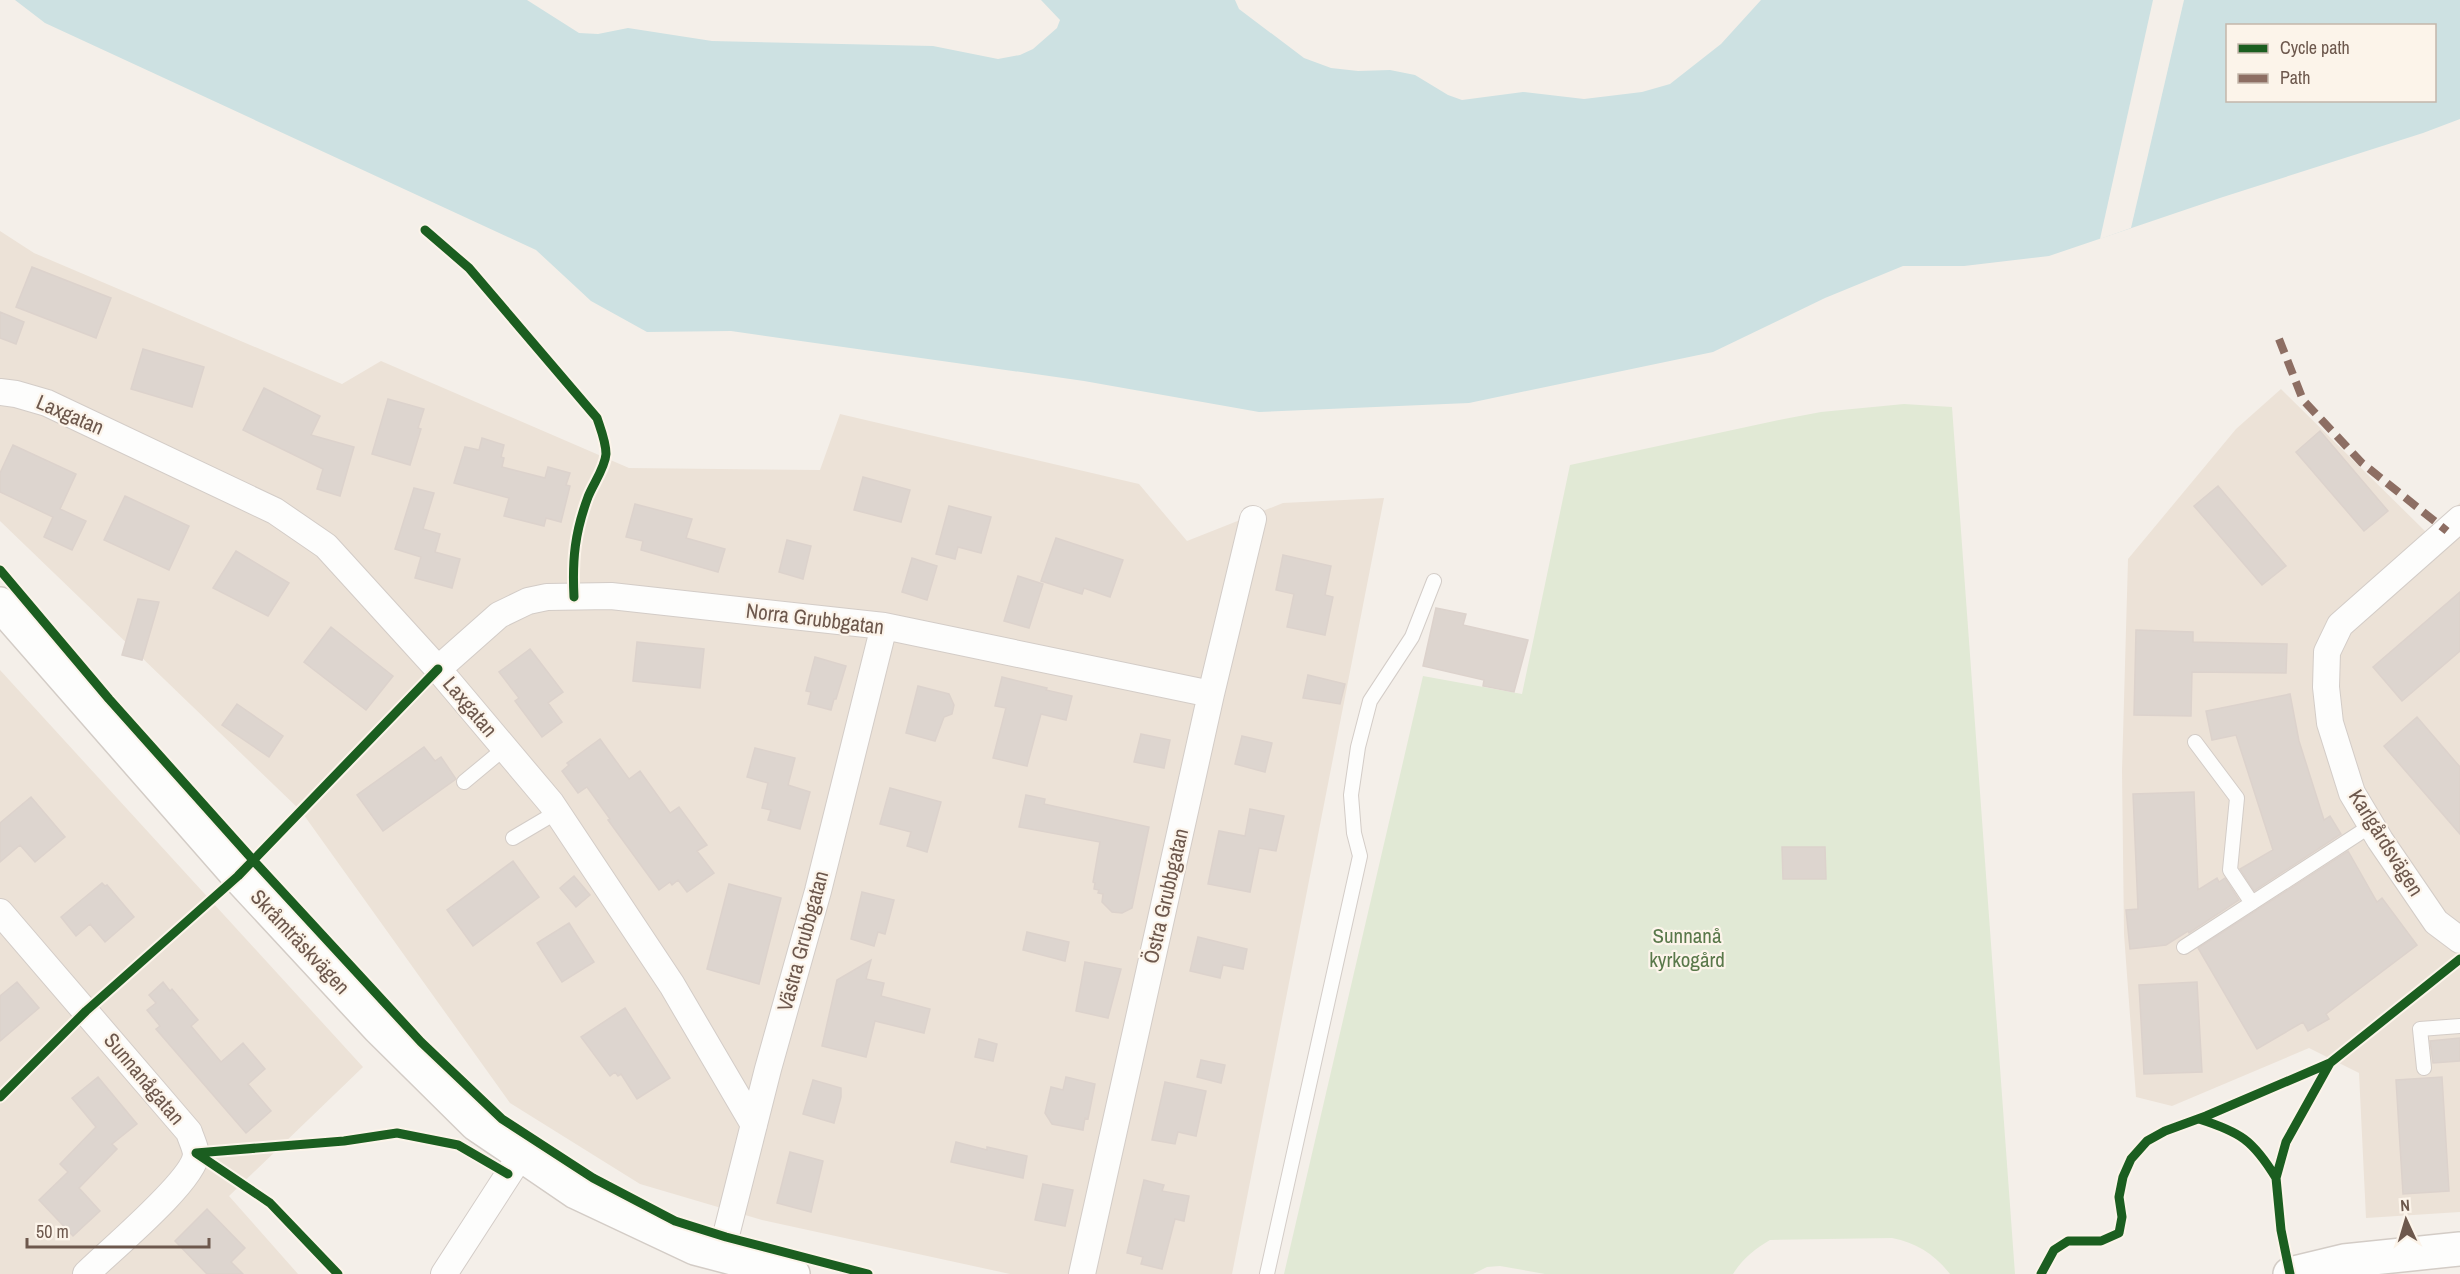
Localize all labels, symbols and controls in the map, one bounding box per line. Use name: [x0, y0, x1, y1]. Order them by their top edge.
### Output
legend: [2226, 24, 2436, 102]
text: Cycle path: [2280, 35, 2350, 60]
text: Path: [2280, 65, 2310, 90]
street label: Laxgatan: [32, 387, 108, 442]
street label: Norra Grubbgatan: [744, 596, 886, 641]
street label: Laxgatan: [437, 670, 504, 743]
street label: Karlgårdsvägen: [2342, 784, 2431, 902]
street label: Östra Grubbgatan: [1136, 825, 1195, 966]
street label: Västra Grubbgatan: [770, 867, 835, 1014]
street label: Skråmträskvägen: [244, 883, 357, 1001]
park label: Sunnanå kyrkogård: [1649, 921, 1725, 974]
street label: Sunnanågatan: [97, 1026, 192, 1131]
north arrow: [2376, 1190, 2436, 1250]
text: N: [2399, 1194, 2410, 1216]
scale bar: [27, 1211, 208, 1249]
text: 50 m: [36, 1219, 69, 1244]

